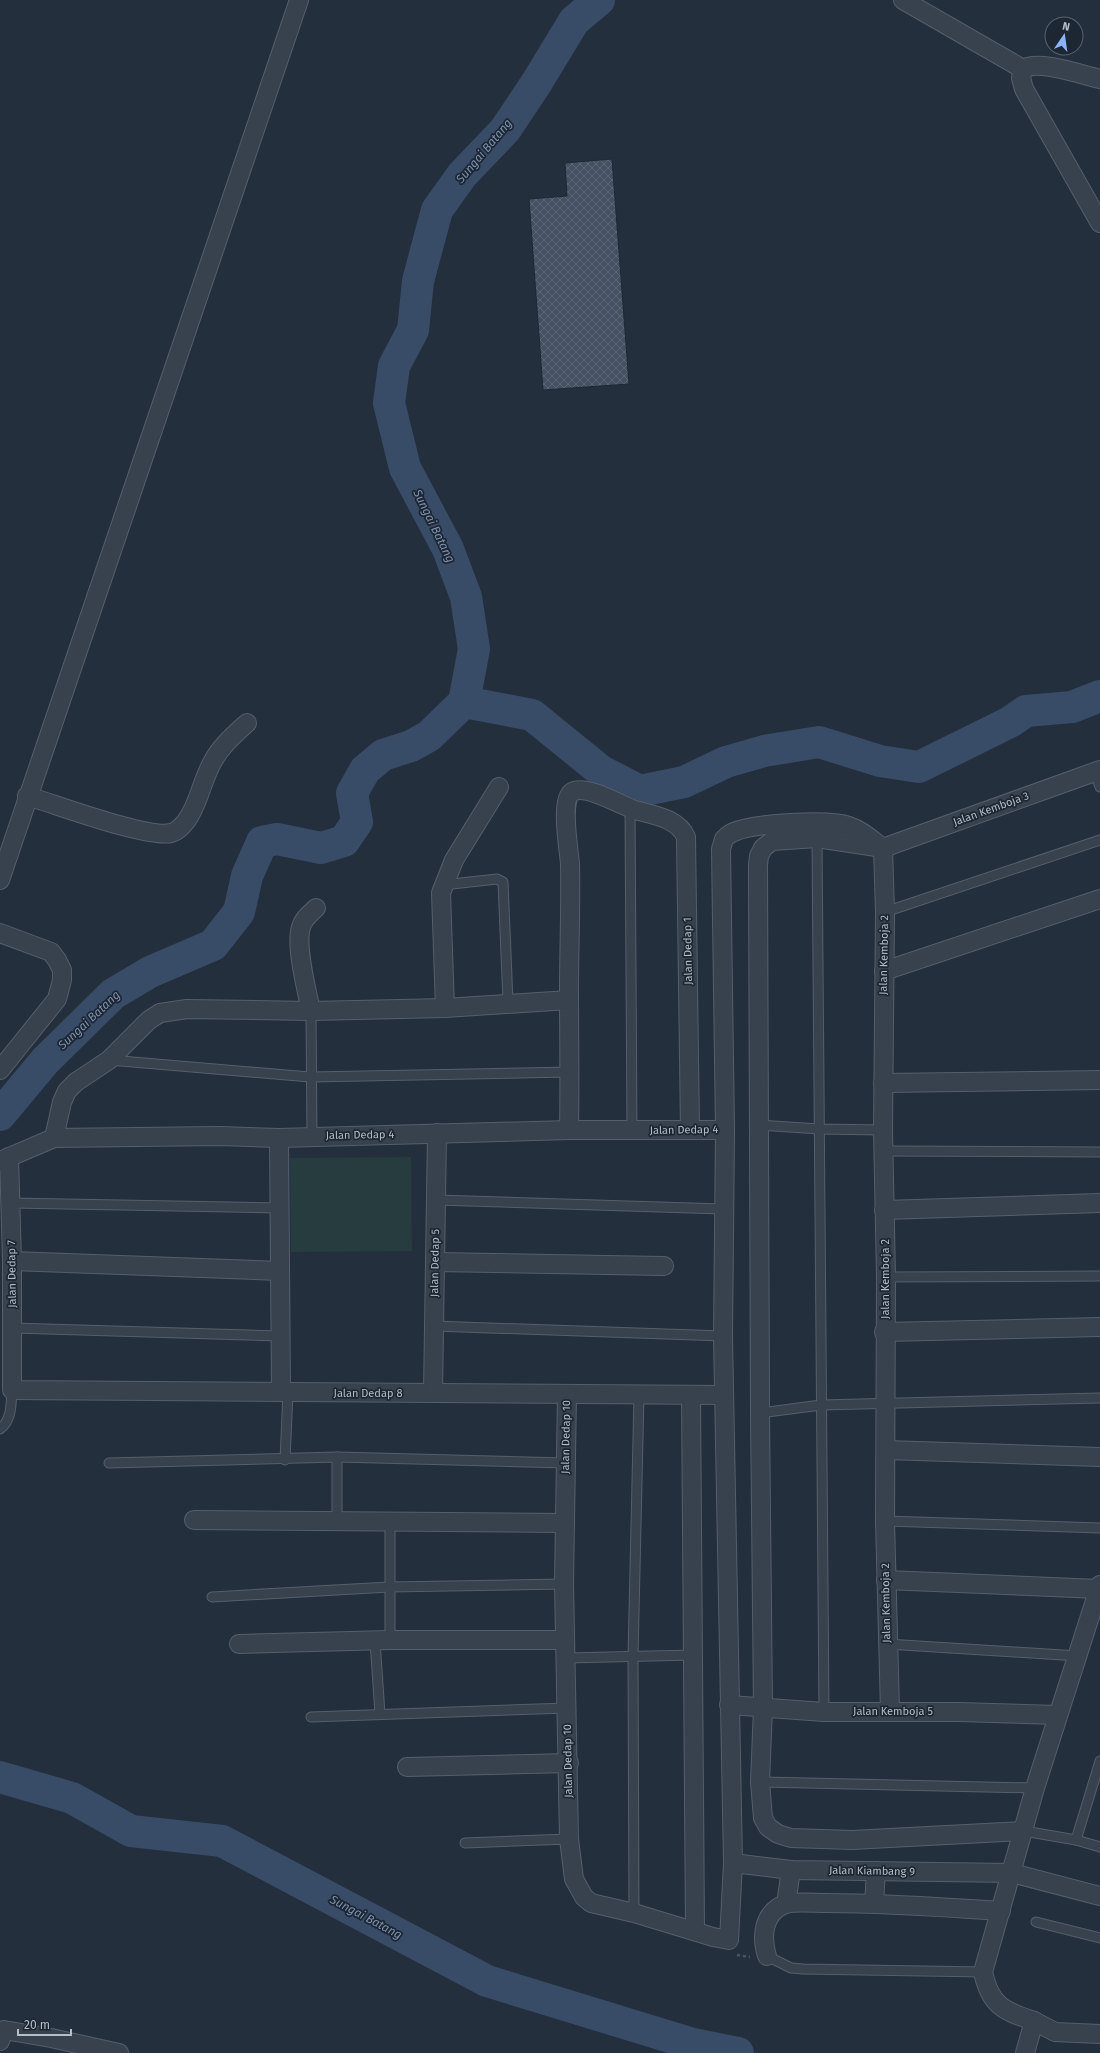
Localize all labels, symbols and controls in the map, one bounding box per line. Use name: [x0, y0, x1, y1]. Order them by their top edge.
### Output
north arrow: [1044, 16, 1084, 56]
text: N: [1061, 20, 1071, 34]
water label: Sungai Batang: [452, 116, 515, 187]
water label: Sungai Batang: [410, 486, 458, 565]
street label: Jalan Kemboja 3: [951, 789, 1031, 829]
street label: Jalan Kemboja 2: [877, 915, 891, 995]
street label: Jalan Dedap 1: [681, 917, 695, 985]
water label: Sungai Batang: [54, 988, 123, 1053]
street label: Jalan Dedap 4: [650, 1123, 719, 1137]
street label: Jalan Dedap 4: [326, 1128, 395, 1142]
street label: Jalan Dedap 5: [428, 1228, 442, 1297]
street label: Jalan Kemboja 2: [879, 1239, 892, 1319]
street label: Jalan Dedap 7: [5, 1240, 19, 1308]
street label: Jalan Dedap 8: [334, 1387, 402, 1400]
street label: Jalan Dedap 10: [559, 1400, 573, 1474]
street label: Jalan Kemboja 2: [879, 1563, 893, 1643]
street label: Jalan Kemboja 5: [853, 1705, 933, 1718]
street label: Jalan Dedap 10: [561, 1724, 575, 1798]
street label: Jalan Kiambang 9: [829, 1864, 915, 1878]
water label: Sungai Batang: [327, 1892, 404, 1942]
scale bar: [18, 2011, 71, 2037]
text: 20 m: [24, 2018, 50, 2032]

